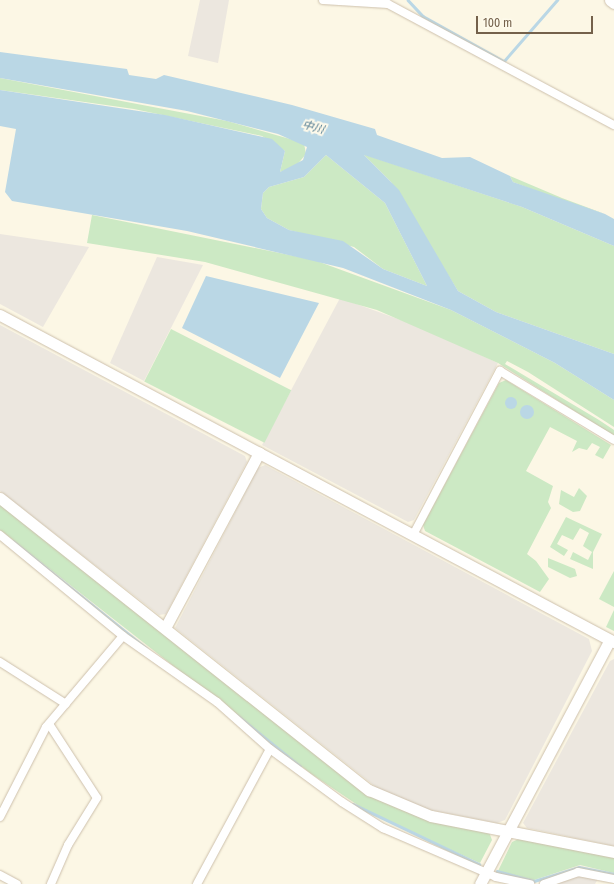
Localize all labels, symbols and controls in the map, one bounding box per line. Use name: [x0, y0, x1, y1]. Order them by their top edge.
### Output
scale bar: [478, 8, 595, 34]
text: 100 m: [483, 16, 512, 30]
water label: 中川: [301, 119, 325, 137]

